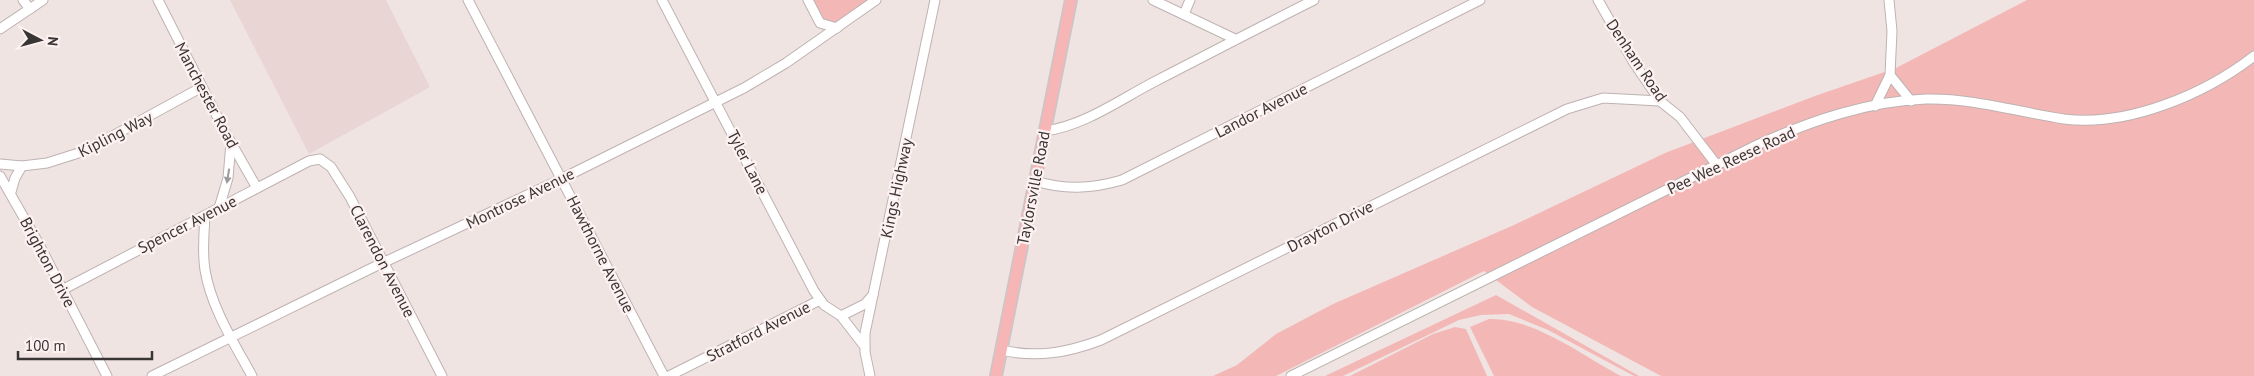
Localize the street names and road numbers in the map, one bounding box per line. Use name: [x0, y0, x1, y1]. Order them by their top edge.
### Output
street label: Denham Road: [1602, 15, 1672, 105]
street label: Manchester Road: [171, 39, 243, 151]
street label: Landor Avenue: [1211, 78, 1311, 142]
street label: Kipling Way: [74, 106, 156, 161]
street label: Pee Wee Reese Road: [1664, 122, 1798, 198]
street label: Tyler Lane: [723, 126, 773, 198]
street label: Taylorsville Road: [1012, 129, 1054, 247]
street label: Kings Highway: [876, 136, 916, 240]
street label: Montrose Avenue: [463, 163, 577, 233]
street label: Spencer Avenue: [134, 191, 240, 257]
street label: Hawthorne Avenue: [563, 192, 639, 316]
street label: Drayton Drive: [1284, 196, 1376, 256]
street label: Clarendon Avenue: [346, 201, 420, 321]
street label: Brighton Drive: [16, 214, 80, 310]
street label: Stratford Avenue: [703, 296, 813, 366]

